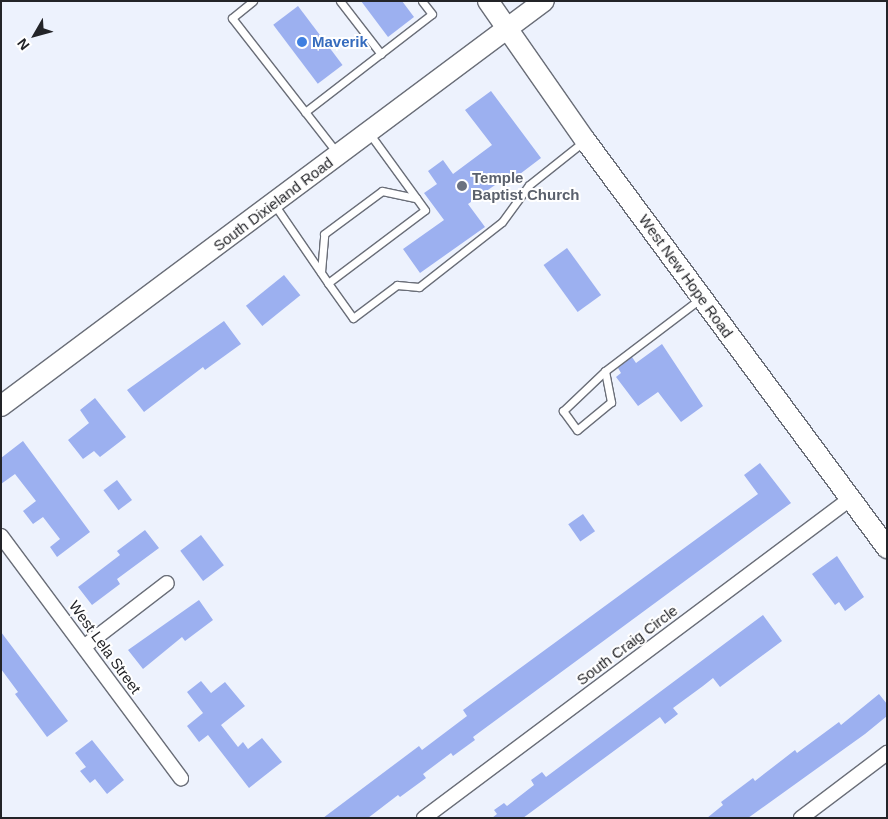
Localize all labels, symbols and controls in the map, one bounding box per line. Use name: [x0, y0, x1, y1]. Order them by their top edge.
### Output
north arrow: [10, 10, 60, 60]
place label: Maverik: [312, 33, 368, 51]
text: N: [14, 35, 33, 53]
marker: Maverik: [296, 36, 308, 48]
street label: South Dixieland Road: [210, 153, 336, 255]
place label: Temple Baptist Church: [472, 168, 580, 203]
marker: Temple Baptist Church: [456, 180, 468, 192]
street label: West New Hope Road: [635, 211, 737, 341]
street label: West Lela Street: [65, 597, 145, 697]
street label: South Craig Circle: [573, 601, 681, 689]

